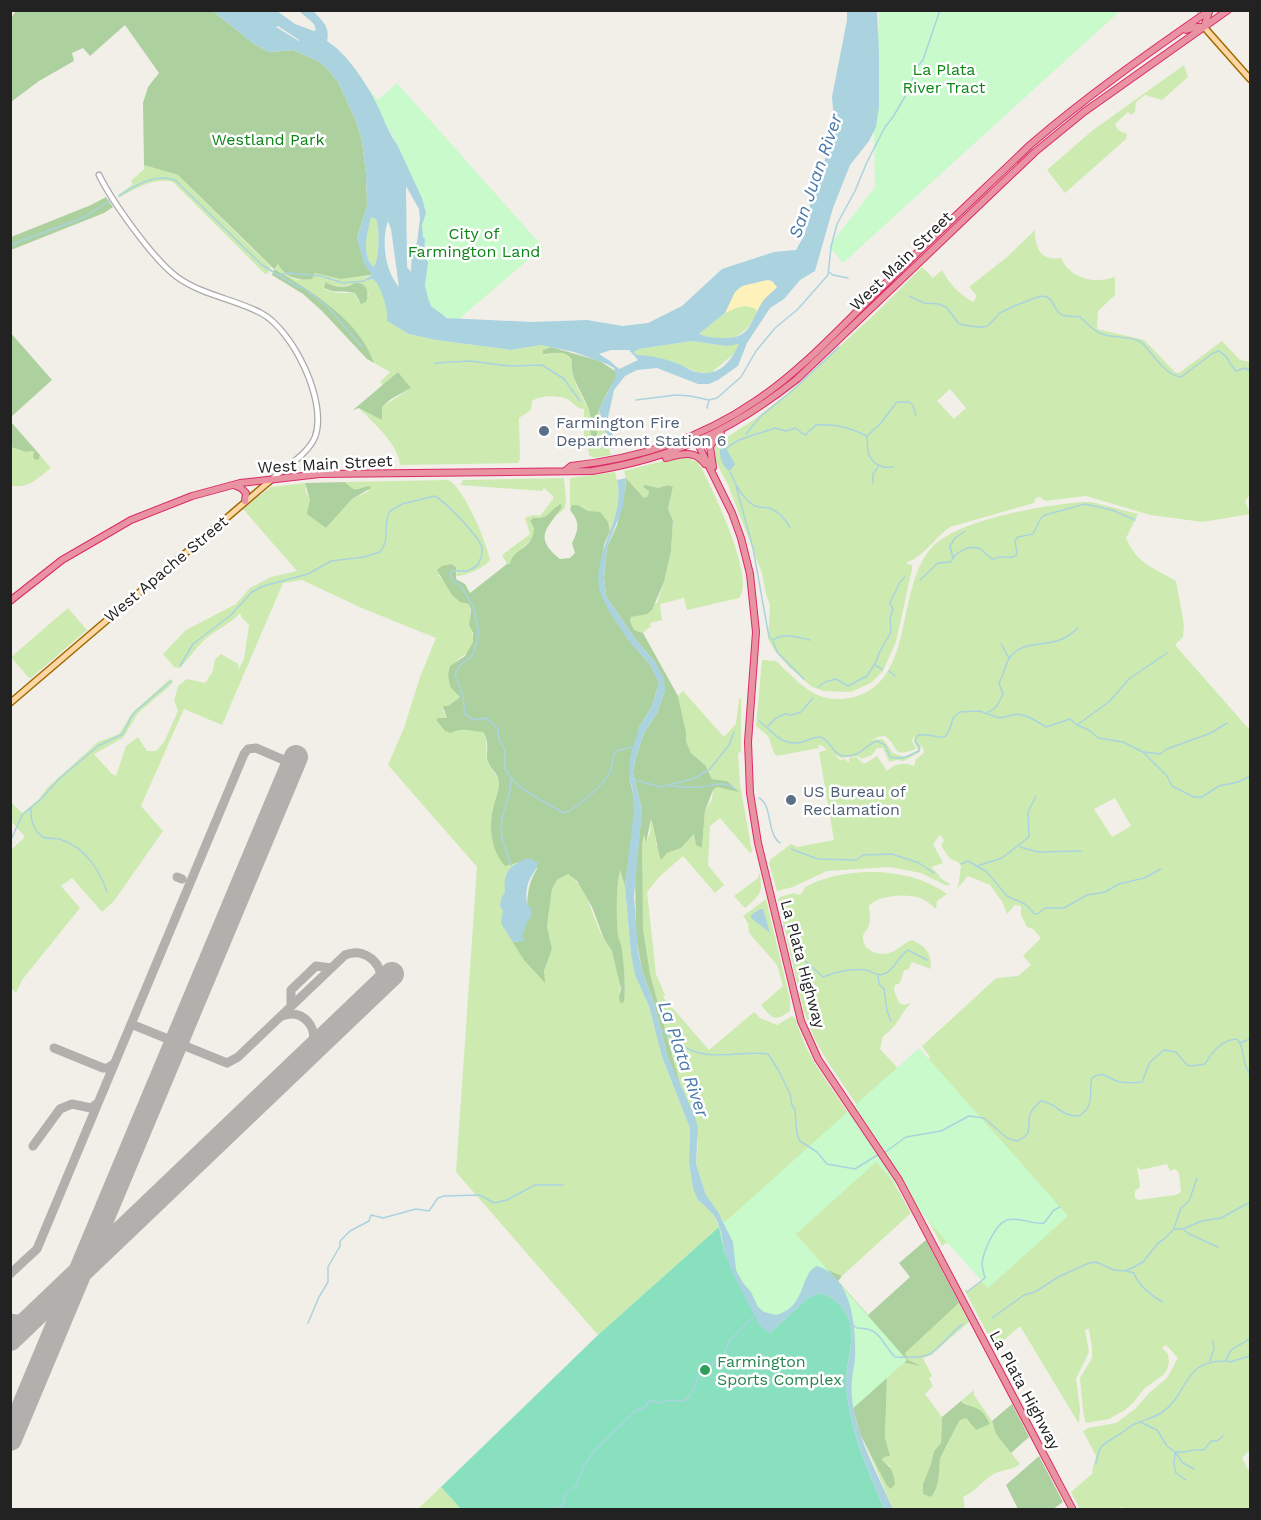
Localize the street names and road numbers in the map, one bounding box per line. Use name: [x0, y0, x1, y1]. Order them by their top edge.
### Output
street label: West Main Street: [846, 207, 956, 315]
street label: West Main Street: [257, 451, 393, 477]
street label: West Apache Street: [100, 512, 232, 626]
street label: La Plata Highway: [777, 898, 829, 1031]
street label: La Plata Highway: [986, 1327, 1065, 1454]

